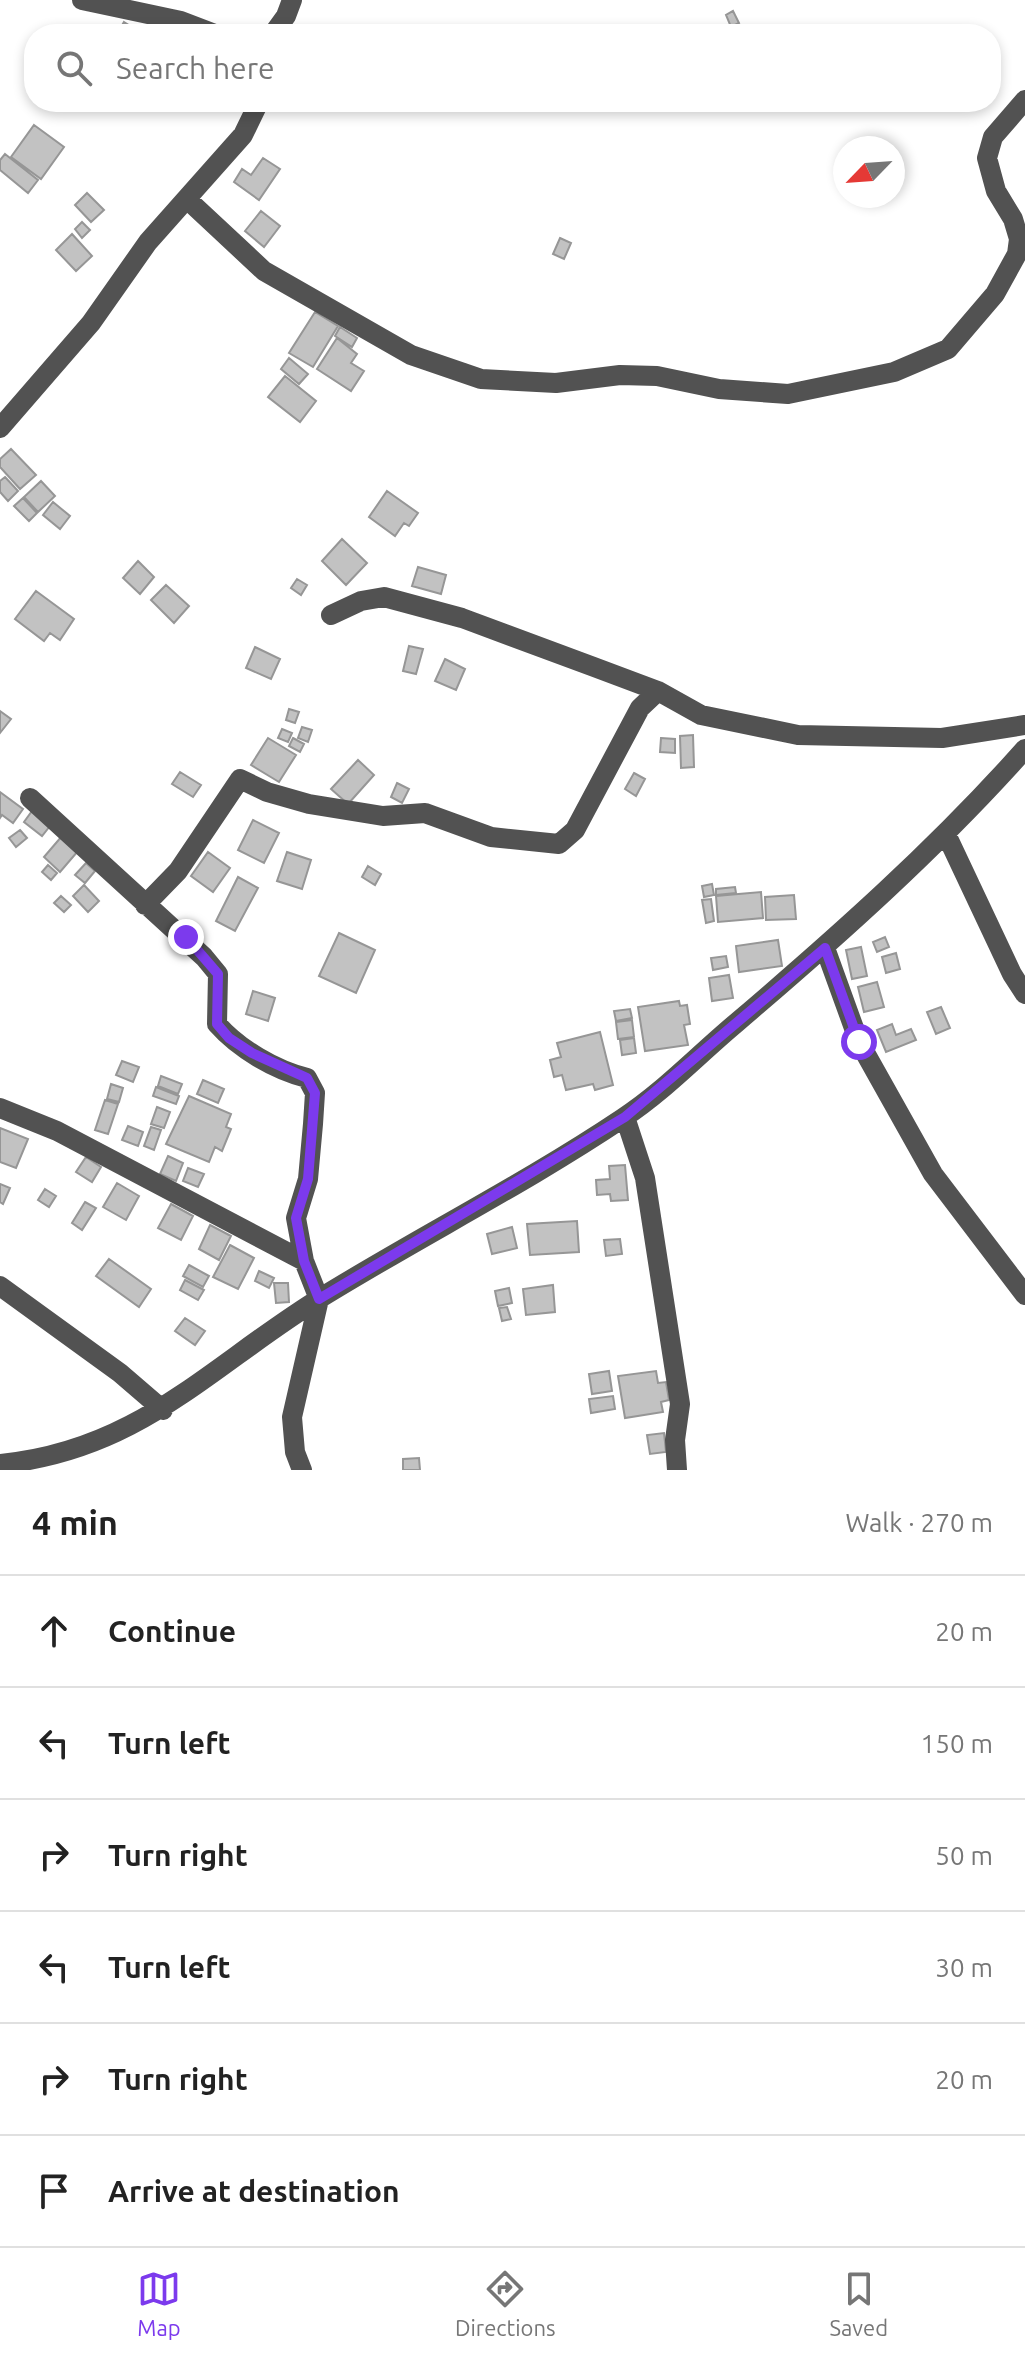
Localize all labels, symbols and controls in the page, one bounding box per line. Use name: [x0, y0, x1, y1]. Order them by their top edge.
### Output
search box: [24, 24, 1001, 112]
icon: search: [52, 46, 96, 90]
text: Search here: [116, 51, 275, 85]
north arrow: [833, 136, 905, 208]
route end: [168, 919, 204, 955]
route start: [841, 1024, 877, 1060]
text: 4 min: [32, 1503, 118, 1541]
text: Walk · 270 m: [845, 1508, 993, 1537]
icon: ahead: [32, 1609, 76, 1653]
text: Continue: [108, 1614, 236, 1648]
text: 20 m: [935, 1617, 993, 1646]
icon: left: [32, 1721, 76, 1765]
text: Turn left: [108, 1726, 230, 1760]
text: 150 m: [921, 1729, 993, 1758]
icon: right: [32, 1833, 76, 1877]
text: Turn right: [108, 1838, 248, 1872]
text: 50 m: [935, 1841, 993, 1870]
icon: left: [32, 1945, 76, 1989]
text: Turn left: [108, 1950, 230, 1984]
text: 30 m: [935, 1953, 993, 1982]
icon: right: [32, 2057, 76, 2101]
text: Turn right: [108, 2062, 248, 2096]
text: 20 m: [935, 2065, 993, 2094]
icon: arrive: [32, 2169, 76, 2213]
text: Arrive at destination: [108, 2174, 400, 2208]
tab: Map: [137, 2267, 181, 2340]
tab: Directions: [455, 2267, 556, 2340]
tab: Saved: [829, 2267, 888, 2340]

